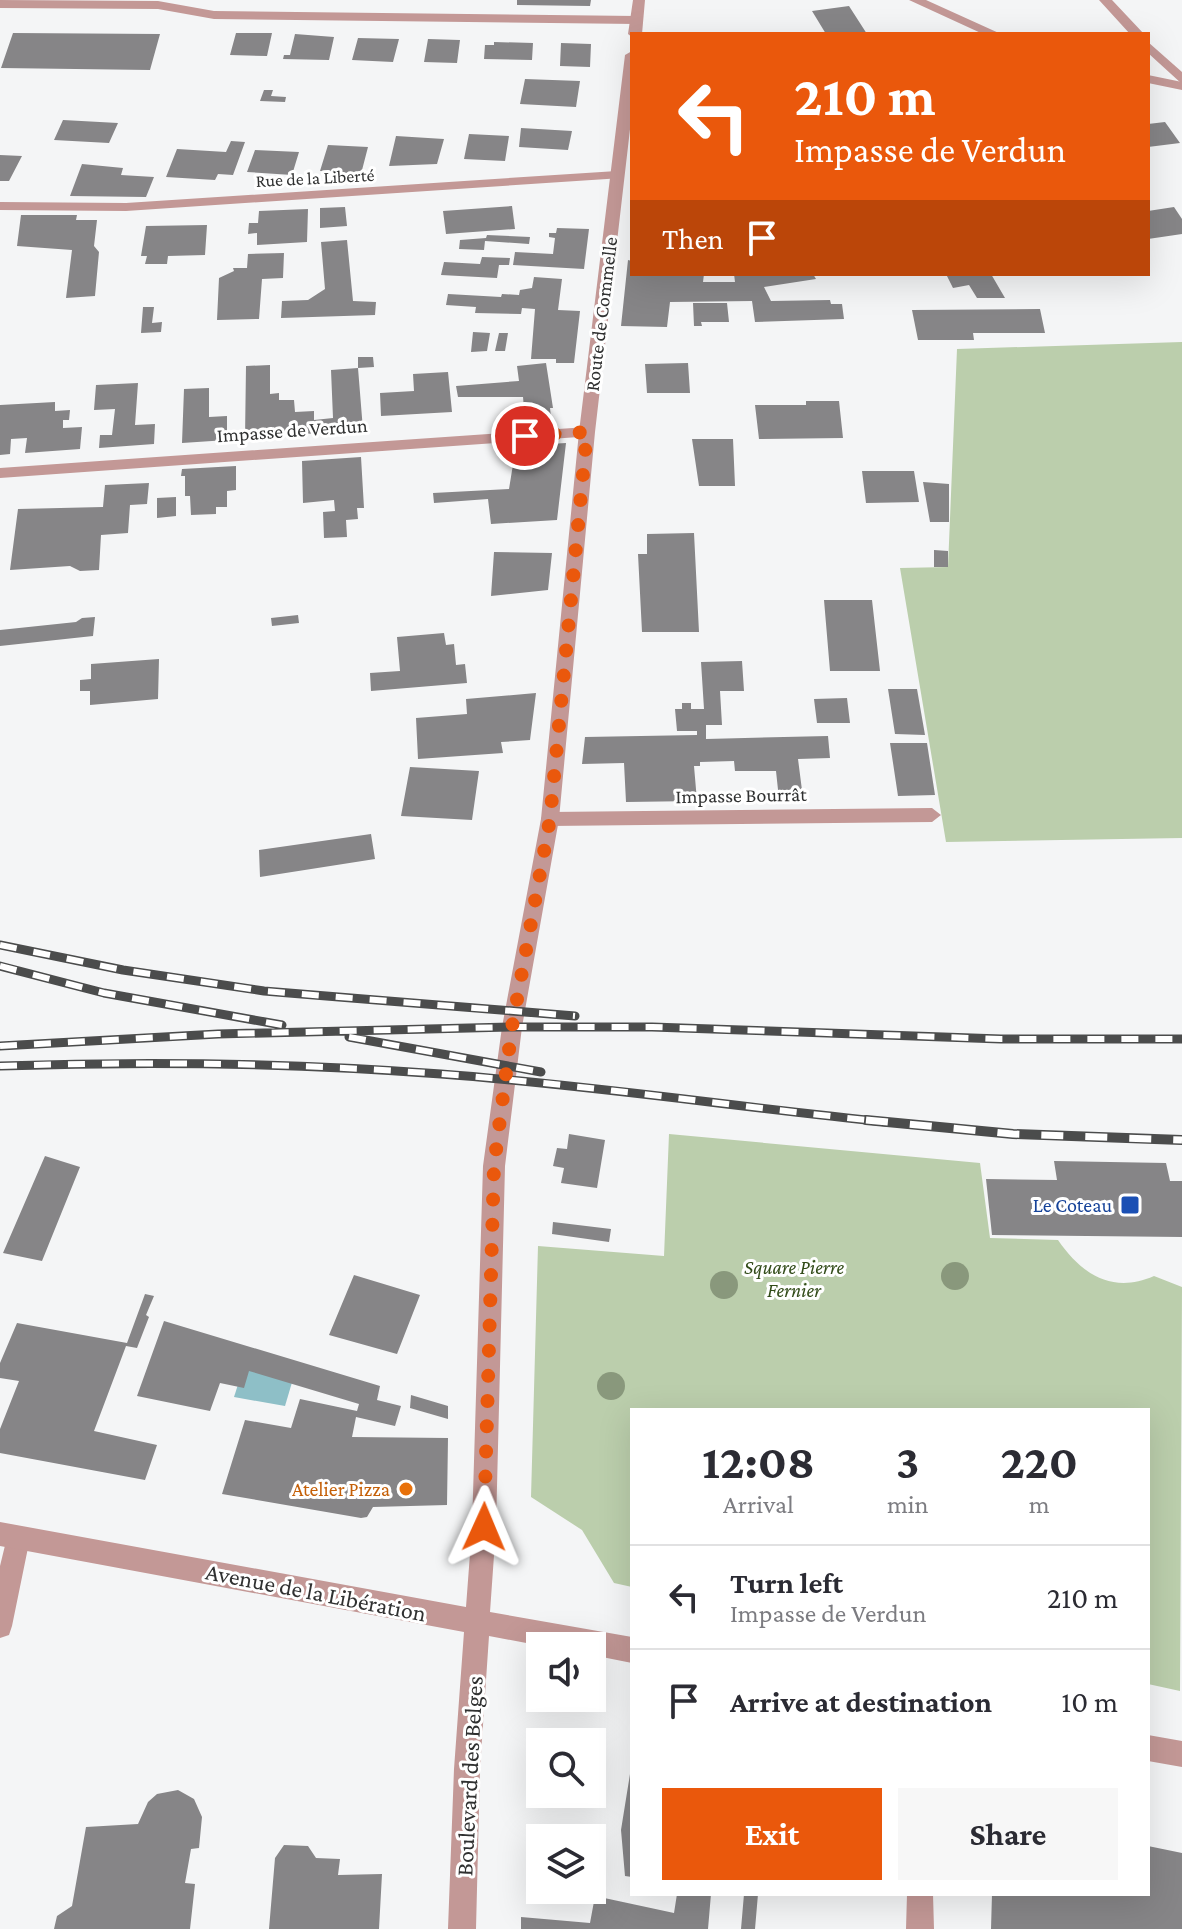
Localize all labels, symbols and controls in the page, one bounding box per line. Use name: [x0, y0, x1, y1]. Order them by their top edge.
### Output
icon: left: [662, 64, 766, 168]
text: 210 m: [794, 65, 936, 127]
text: Impasse de Verdun: [794, 130, 1066, 170]
street label: Rue de la Liberté: [255, 165, 375, 191]
icon: arrive: [740, 216, 784, 260]
text: Then: [662, 222, 724, 255]
street label: Route de Commelle: [581, 235, 621, 392]
pin: [491, 402, 559, 470]
street label: Impasse de Verdun: [216, 414, 368, 447]
icon: arrive: [503, 414, 547, 458]
street label: Impasse Bourrât: [675, 783, 807, 808]
place label: Le Coteau: [1033, 1194, 1112, 1216]
marker: Le Coteau: [1119, 1194, 1141, 1216]
park label: Square Pierre Fernier: [744, 1256, 844, 1301]
text: 12:08: [702, 1435, 815, 1488]
text: 3: [896, 1435, 919, 1488]
text: 220: [1001, 1435, 1078, 1488]
place label: Atelier Pizza: [292, 1478, 390, 1500]
marker: Atelier Pizza: [397, 1480, 415, 1498]
position arrow: [442, 1485, 526, 1569]
text: Arrival: [723, 1490, 794, 1519]
text: min: [887, 1490, 929, 1519]
text: m: [1029, 1490, 1050, 1519]
street label: Avenue de la Libération: [203, 1557, 429, 1627]
text: Turn left: [730, 1566, 843, 1599]
icon: left: [662, 1575, 706, 1619]
text: 210 m: [1047, 1581, 1118, 1614]
text: Impasse de Verdun: [730, 1599, 926, 1628]
map controls: [526, 1632, 606, 1904]
button: sound: [526, 1632, 606, 1712]
street label: Boulevard des Belges: [450, 1675, 488, 1877]
icon: arrive: [662, 1679, 706, 1723]
text: Arrive at destination: [730, 1685, 992, 1718]
text: 10 m: [1061, 1685, 1118, 1718]
button: search: [526, 1728, 606, 1808]
button: Exit: [662, 1788, 882, 1880]
button: Share: [898, 1788, 1118, 1880]
button: layers: [526, 1824, 606, 1904]

